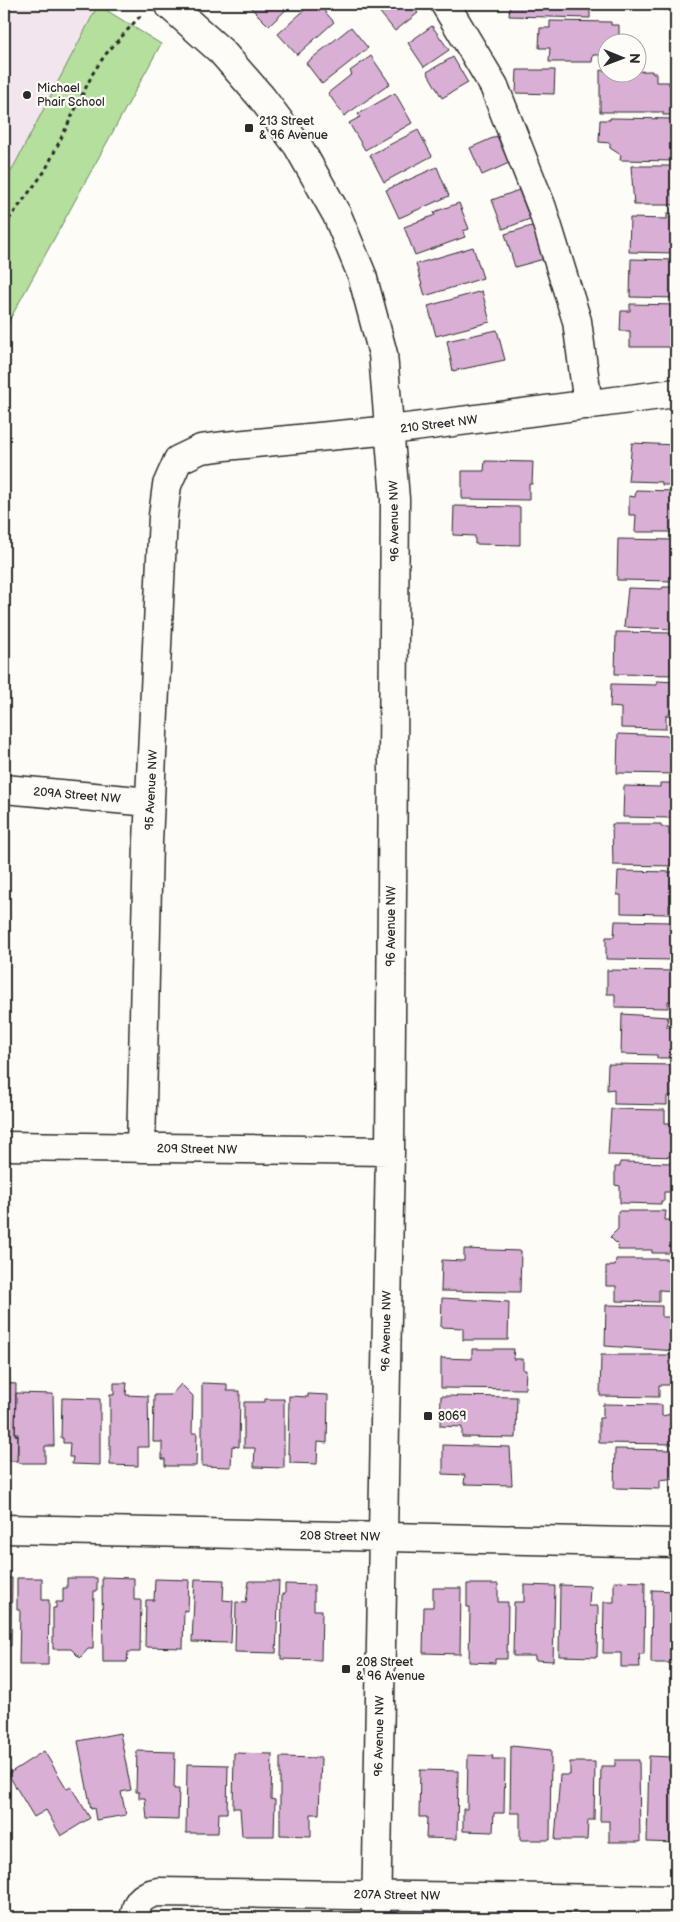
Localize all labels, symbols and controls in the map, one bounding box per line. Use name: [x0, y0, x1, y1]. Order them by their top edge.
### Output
north arrow: [598, 32, 648, 82]
text: N: [626, 53, 643, 64]
place label: Michael Phair School: [37, 81, 105, 110]
marker: Michael Phair School: [21, 89, 33, 101]
place label: 213 Street & 96 Avenue: [259, 114, 328, 143]
marker: 213 Street & 96 Avenue: [243, 122, 255, 134]
street label: 210 Street NW: [400, 412, 479, 437]
street label: 96 Avenue NW: [386, 480, 403, 562]
street label: 95 Avenue NW: [142, 749, 161, 831]
street label: 209A Street NW: [33, 784, 121, 807]
street label: 96 Avenue NW: [384, 885, 399, 967]
street label: 209 Street NW: [157, 1141, 237, 1158]
street label: 96 Avenue NW: [378, 1290, 395, 1372]
place label: 8069: [438, 1409, 466, 1424]
marker: 8069: [422, 1410, 434, 1422]
street label: 208 Street NW: [300, 1528, 380, 1545]
place label: 208 Street & 96 Avenue: [356, 1655, 425, 1684]
marker: 208 Street & 96 Avenue: [340, 1663, 352, 1675]
street label: 96 Avenue NW: [371, 1695, 388, 1777]
street label: 207A Street NW: [354, 1887, 440, 1904]

